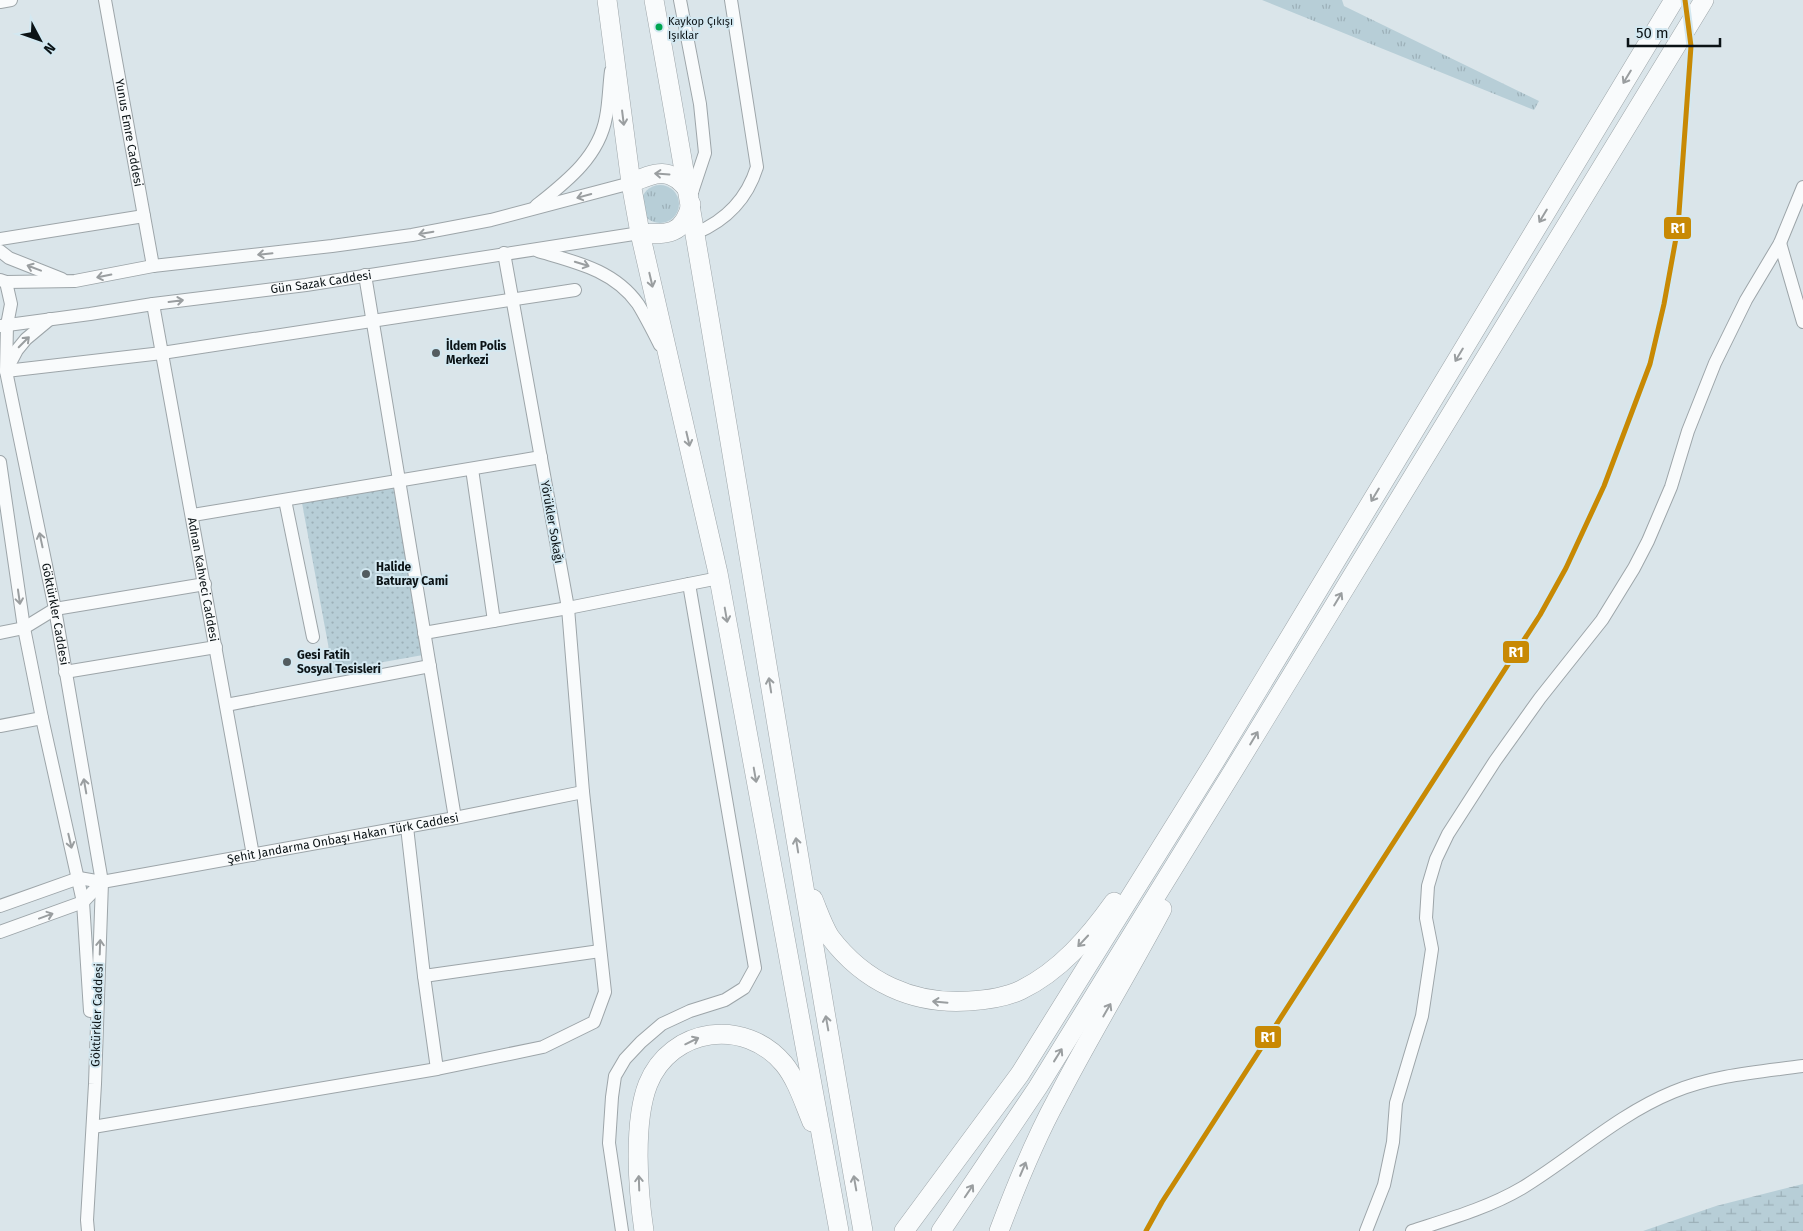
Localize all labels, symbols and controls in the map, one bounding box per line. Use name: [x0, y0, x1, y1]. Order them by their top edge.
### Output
north arrow: [15, 15, 65, 65]
place label: Kaykop Çıkışı Işıklar: [668, 15, 733, 42]
scale bar: [1628, 15, 1720, 47]
marker: Kaykop Çıkışı Işıklar: [654, 22, 664, 32]
text: 50 m: [1636, 24, 1669, 42]
text: N: [40, 39, 59, 57]
one-way arrow: [1622, 70, 1632, 84]
street label: Yunus Emre Caddesi: [112, 78, 146, 188]
one-way arrow: [618, 109, 628, 125]
one-way arrow: [655, 170, 671, 179]
one-way arrow: [577, 191, 593, 201]
one-way arrow: [1538, 209, 1548, 223]
line badge: R1: [1663, 216, 1692, 240]
text: R1: [1671, 220, 1685, 237]
one-way arrow: [418, 228, 434, 238]
one-way arrow: [257, 249, 273, 259]
one-way arrow: [574, 260, 590, 270]
one-way arrow: [27, 263, 42, 272]
street label: Gün Sazak Caddesi: [270, 268, 372, 296]
one-way arrow: [96, 271, 112, 281]
one-way arrow: [647, 272, 656, 288]
one-way arrow: [168, 296, 184, 306]
one-way arrow: [18, 336, 30, 348]
place label: İldem Polis Merkezi: [446, 338, 507, 367]
marker: İldem Polis Merkezi: [430, 347, 442, 359]
one-way arrow: [1454, 348, 1464, 362]
one-way arrow: [684, 430, 693, 446]
street label: Yörükler Sokağı: [538, 479, 566, 565]
one-way arrow: [1370, 487, 1380, 501]
street label: Adnan Kahveci Caddesi: [185, 516, 221, 643]
one-way arrow: [36, 533, 45, 549]
place label: Halide Baturay Cami: [376, 560, 448, 588]
street label: Göktürkler Caddesi: [39, 562, 72, 666]
marker: Halide Baturay Cami: [360, 568, 372, 580]
one-way arrow: [15, 588, 25, 604]
one-way arrow: [1334, 593, 1344, 607]
one-way arrow: [721, 606, 731, 622]
line badge: R1: [1502, 640, 1530, 664]
text: R1: [1509, 644, 1523, 661]
place label: Gesi Fatih Sosyal Tesisleri: [297, 648, 381, 676]
marker: Gesi Fatih Sosyal Tesisleri: [281, 656, 293, 668]
one-way arrow: [765, 677, 775, 693]
one-way arrow: [1249, 732, 1259, 746]
one-way arrow: [751, 766, 760, 782]
one-way arrow: [80, 779, 90, 795]
street label: Şehit Jandarma Onbaşı Hakan Türk Caddesi: [226, 810, 460, 866]
one-way arrow: [66, 833, 75, 849]
one-way arrow: [791, 838, 801, 854]
one-way arrow: [38, 911, 53, 920]
one-way arrow: [1077, 935, 1089, 947]
one-way arrow: [95, 940, 104, 956]
street label: Göktürkler Caddesi: [88, 963, 106, 1067]
one-way arrow: [932, 997, 948, 1006]
one-way arrow: [1103, 1003, 1112, 1018]
one-way arrow: [822, 1015, 832, 1031]
line badge: R1: [1254, 1025, 1282, 1049]
text: R1: [1261, 1029, 1275, 1046]
one-way arrow: [684, 1035, 699, 1045]
one-way arrow: [1053, 1048, 1064, 1062]
one-way arrow: [1019, 1162, 1029, 1177]
one-way arrow: [634, 1175, 644, 1191]
one-way arrow: [849, 1175, 859, 1191]
one-way arrow: [964, 1184, 974, 1198]

